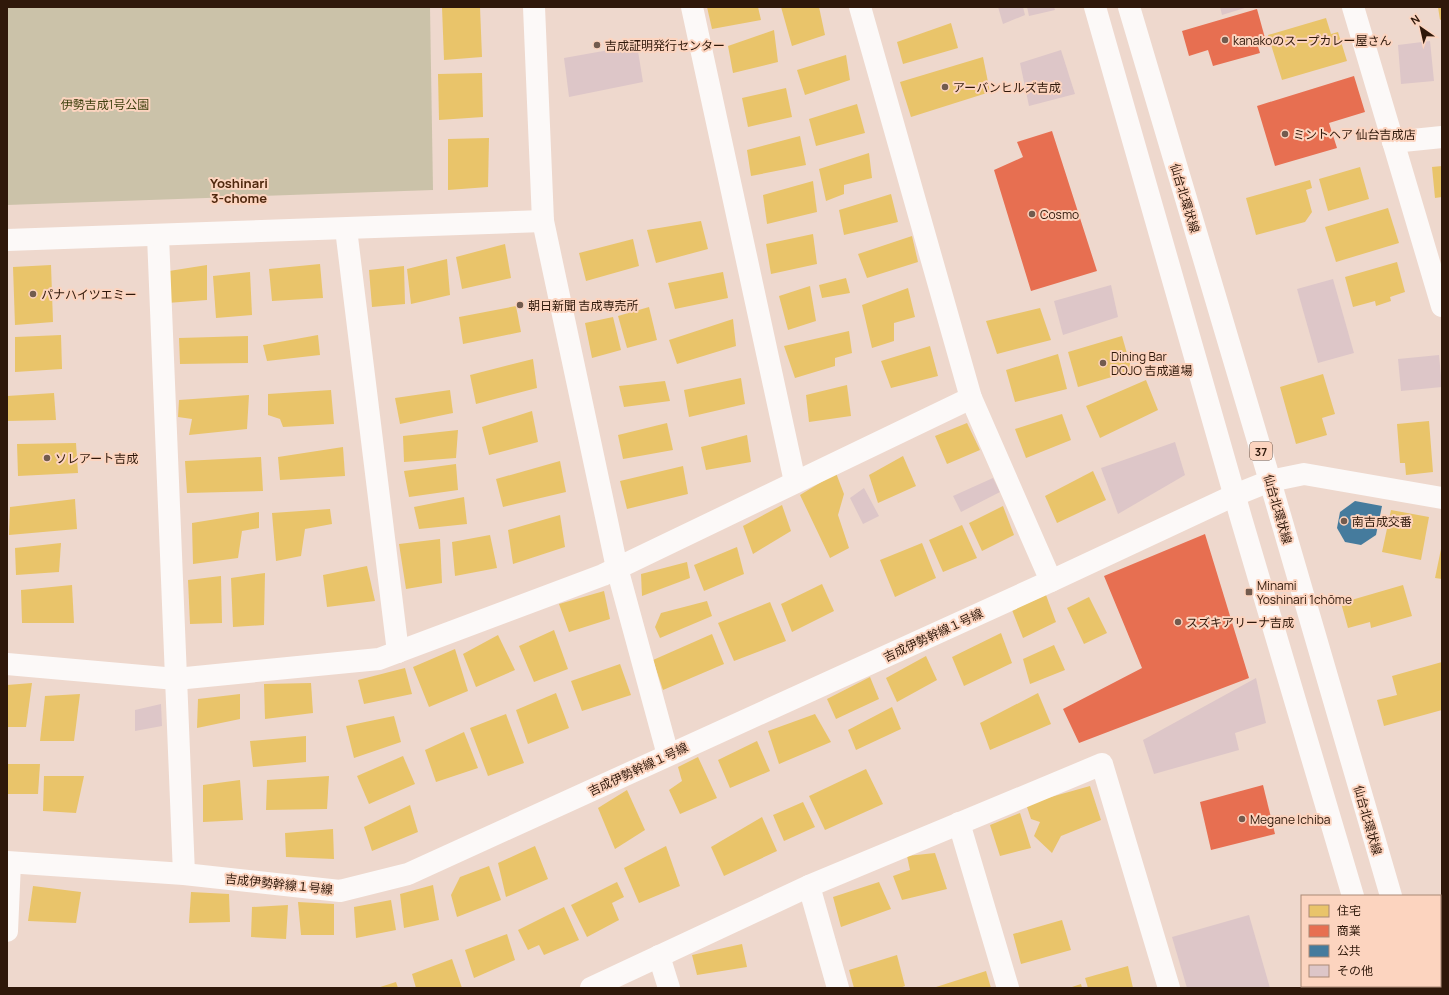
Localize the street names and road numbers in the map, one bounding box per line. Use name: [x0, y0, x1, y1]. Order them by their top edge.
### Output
street label: 仙台北環状線: [1166, 161, 1204, 235]
road number: 37: [1250, 442, 1272, 460]
street label: 仙台北環状線: [1260, 472, 1296, 546]
street label: 吉成伊勢幹線１号線: [880, 604, 986, 666]
street label: 吉成伊勢幹線１号線: [585, 738, 691, 800]
street label: 仙台北環状線: [1350, 783, 1386, 857]
street label: 吉成伊勢幹線１号線: [224, 870, 334, 898]

